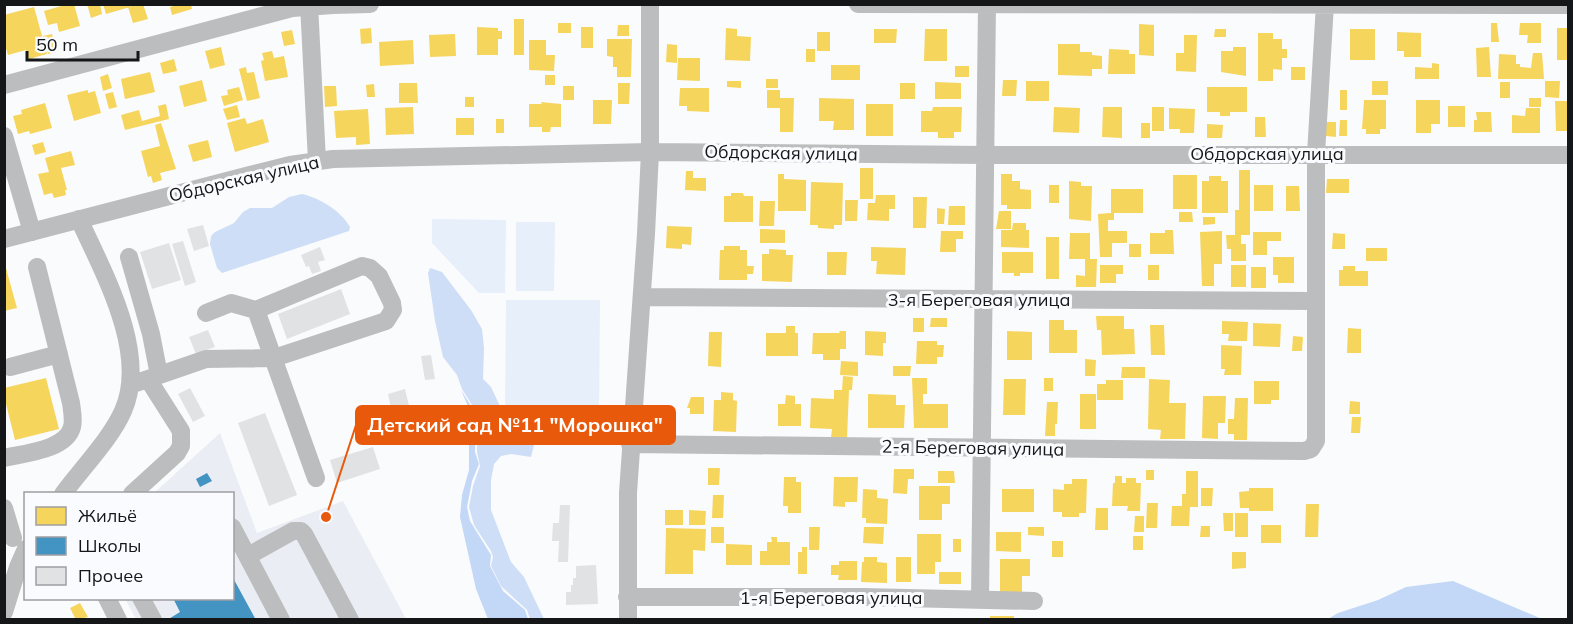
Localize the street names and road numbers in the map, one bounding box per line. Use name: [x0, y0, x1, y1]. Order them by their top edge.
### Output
street label: Обдорская улица: [704, 140, 858, 165]
street label: Обдорская улица: [1190, 142, 1344, 165]
street label: Обдорская улица: [166, 150, 321, 207]
street label: 3-я Береговая улица: [888, 288, 1070, 311]
street label: 2-я Береговая улица: [881, 434, 1065, 461]
street label: 1-я Береговая улица: [740, 586, 922, 609]

